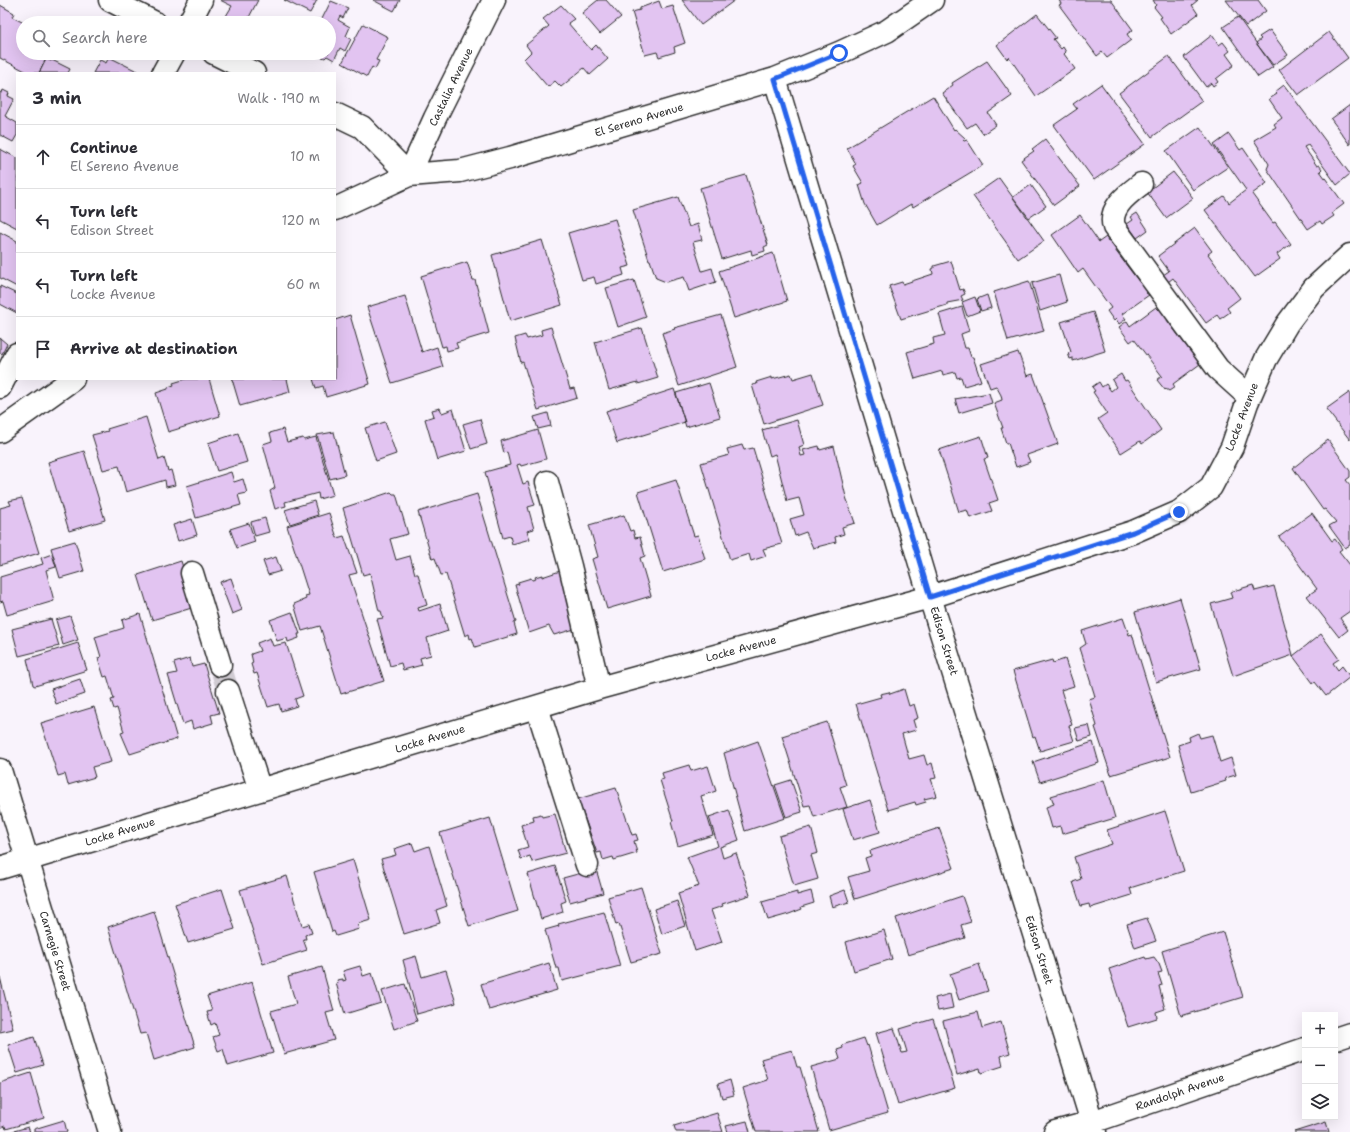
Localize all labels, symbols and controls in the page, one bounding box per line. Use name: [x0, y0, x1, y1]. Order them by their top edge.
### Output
search box: [16, 16, 336, 60]
icon: search: [30, 27, 52, 49]
text: Search here: [62, 28, 148, 48]
route start: [830, 44, 848, 62]
street label: Castalia Avenue: [426, 45, 476, 129]
text: 3 min: [32, 87, 82, 109]
text: Walk · 190 m: [238, 90, 320, 107]
street label: El Sereno Avenue: [593, 99, 685, 141]
text: Continue: [70, 138, 138, 158]
icon: ahead: [32, 146, 54, 168]
text: 10 m: [290, 148, 320, 165]
text: El Sereno Avenue: [70, 158, 179, 175]
text: Turn left: [70, 202, 138, 222]
icon: left: [32, 210, 54, 232]
text: 120 m: [282, 212, 320, 229]
text: Edison Street: [70, 222, 154, 239]
text: Turn left: [70, 266, 138, 286]
icon: left: [32, 274, 54, 296]
text: 60 m: [287, 276, 320, 293]
text: Locke Avenue: [70, 286, 156, 303]
icon: arrive: [32, 338, 54, 360]
text: Arrive at destination: [70, 339, 238, 359]
street label: Locke Avenue: [1222, 380, 1262, 454]
route end: [1170, 503, 1188, 521]
street label: Edison Street: [926, 605, 962, 677]
street label: Locke Avenue: [704, 632, 778, 666]
street label: Locke Avenue: [393, 721, 467, 757]
street label: Locke Avenue: [83, 814, 157, 850]
street label: Carnegie Street: [36, 909, 74, 993]
street label: Edison Street: [1021, 914, 1057, 986]
map controls: [1302, 1012, 1338, 1120]
button: +: [1302, 1012, 1338, 1048]
button: −: [1302, 1048, 1338, 1084]
street label: Randolph Avenue: [1133, 1070, 1227, 1114]
button: layers: [1302, 1084, 1338, 1120]

